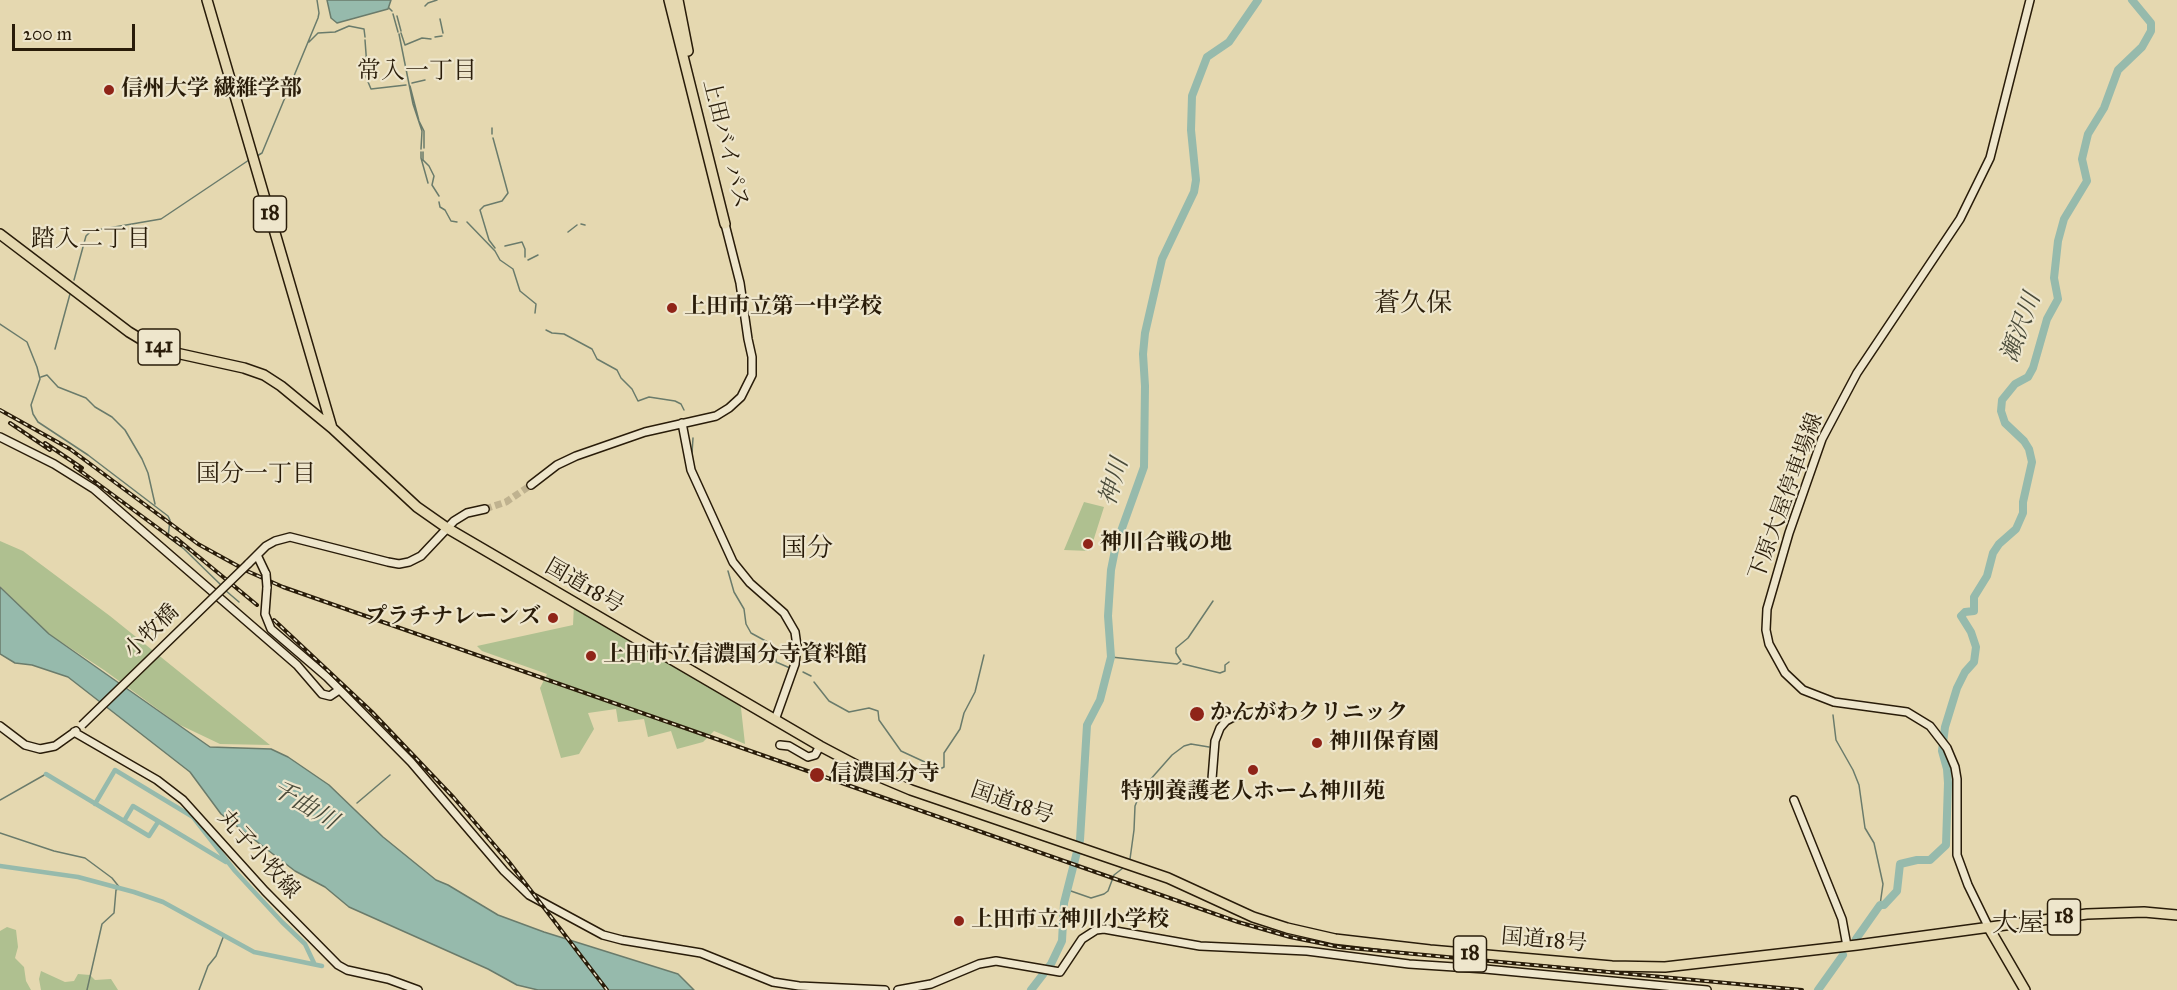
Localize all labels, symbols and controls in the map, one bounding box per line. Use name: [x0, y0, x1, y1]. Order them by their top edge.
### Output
scale bar: [15, 12, 138, 50]
text: 200 m: [23, 23, 72, 45]
district label: 常入一丁目: [357, 58, 477, 86]
place label: 信州大学 繊維学部: [121, 77, 302, 103]
street label: 上田バイパス: [696, 77, 754, 211]
marker: 信州大学 繊維学部: [102, 83, 116, 97]
road number: 18: [254, 196, 286, 232]
district label: 踏入二丁目: [31, 226, 151, 254]
district label: 蒼久保: [1374, 289, 1452, 321]
water label: 瀬沢川: [1996, 289, 2048, 367]
place label: 上田市立第一中学校: [684, 295, 882, 321]
marker: 上田市立第一中学校: [665, 301, 679, 315]
road number: 141: [138, 329, 180, 365]
street label: 下原大屋停車場線: [1744, 410, 1830, 584]
water label: 神川: [1095, 455, 1135, 509]
district label: 国分一丁目: [196, 461, 316, 489]
place label: 神川合戦の地: [1100, 531, 1232, 557]
district label: 国分: [781, 534, 833, 566]
marker: 神川合戦の地: [1081, 537, 1095, 551]
street label: 国道18号: [540, 554, 628, 620]
street label: 小牧橋: [119, 600, 185, 664]
place label: プラチナレーンズ: [365, 605, 541, 631]
marker: プラチナレーンズ: [546, 611, 560, 625]
place label: 上田市立信濃国分寺資料館: [603, 643, 867, 669]
marker: 上田市立信濃国分寺資料館: [584, 649, 598, 663]
place label: かんがわクリニック: [1210, 701, 1408, 727]
marker: かんがわクリニック: [1188, 705, 1206, 723]
place label: 神川保育園: [1329, 730, 1439, 756]
marker: 神川保育園: [1310, 736, 1324, 750]
place label: 信濃国分寺: [830, 762, 940, 788]
marker: 特別養護老人ホーム神川苑: [1246, 763, 1260, 777]
marker: 信濃国分寺: [808, 766, 826, 784]
water label: 千曲川: [266, 775, 342, 837]
street label: 国道18号: [967, 777, 1057, 831]
place label: 特別養護老人ホーム神川苑: [1121, 780, 1385, 806]
street label: 丸子小牧線: [211, 805, 305, 905]
road number: 18: [2048, 899, 2080, 935]
place label: 上田市立神川小学校: [971, 908, 1169, 934]
district label: 大屋: [1992, 909, 2044, 941]
marker: 上田市立神川小学校: [952, 914, 966, 928]
street label: 国道18号: [1500, 924, 1588, 958]
road number: 18: [1454, 936, 1486, 972]

